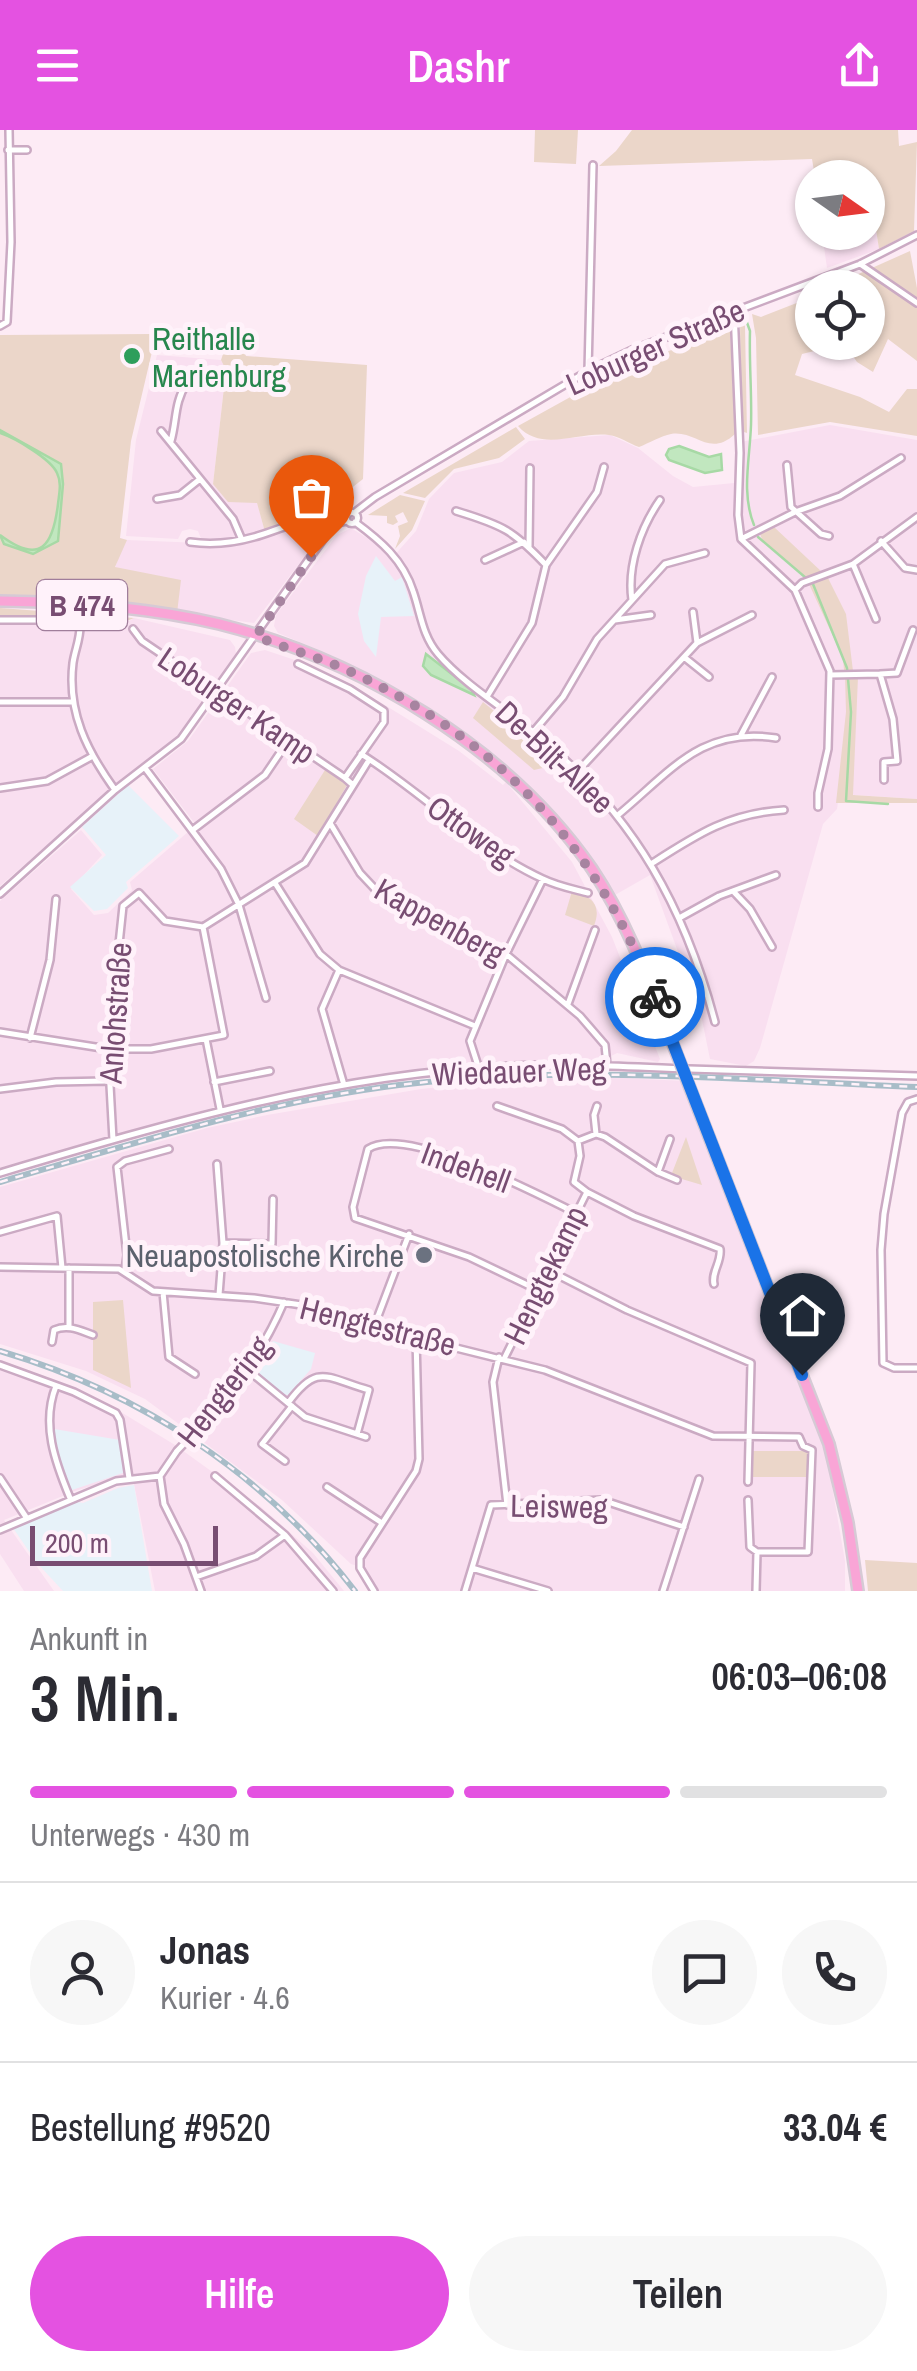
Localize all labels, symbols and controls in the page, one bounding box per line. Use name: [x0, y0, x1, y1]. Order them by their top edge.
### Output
text: Dashr: [407, 35, 510, 96]
icon: menu: [30, 38, 85, 93]
icon: share: [832, 38, 887, 93]
north arrow: [795, 160, 885, 250]
map controls: [795, 160, 885, 360]
button: locate: [795, 270, 885, 360]
street label: Loburger Straße: [559, 288, 751, 406]
place label: Reithalle Marienburg: [152, 317, 287, 397]
marker: Reithalle Marienburg: [121, 345, 143, 367]
pin: [269, 455, 354, 558]
icon: bag: [284, 470, 339, 525]
road number: B 474: [37, 580, 127, 630]
street label: Loburger Kamp: [150, 637, 324, 773]
street label: De-Bilt-Allee: [486, 691, 624, 823]
street label: Ottoweg: [419, 785, 524, 877]
street label: Kappenberg: [367, 868, 513, 975]
street label: Anlohstraße: [89, 941, 141, 1086]
courier: [605, 947, 705, 1047]
icon: bike: [628, 970, 683, 1025]
street label: Wiedauer Weg: [431, 1046, 607, 1096]
street label: Indehell: [415, 1131, 517, 1203]
street label: Hengtekamp: [493, 1199, 597, 1351]
place label: Neuapostolische Kirche: [125, 1234, 404, 1277]
marker: Neuapostolische Kirche: [413, 1244, 435, 1266]
pin: [760, 1273, 845, 1376]
street label: Hengtestraße: [296, 1286, 460, 1366]
icon: home: [775, 1288, 830, 1343]
street label: Hengtering: [167, 1326, 281, 1455]
street label: Leisweg: [510, 1484, 609, 1528]
scale bar: [30, 1521, 218, 1566]
text: 200 m: [45, 1524, 109, 1562]
text: Ankunft in: [30, 1617, 148, 1660]
text: 06:03–06:08: [711, 1651, 887, 1702]
text: 3 Min.: [30, 1654, 180, 1741]
text: Unterwegs · 430 m: [30, 1813, 250, 1856]
button: person: [30, 1920, 135, 2025]
button: chat: [652, 1920, 757, 2025]
button: phone: [782, 1920, 887, 2025]
text: Jonas: [160, 1925, 250, 1976]
text: Kurier · 4.6: [160, 1976, 290, 2019]
text: Bestellung #9520: [30, 2102, 271, 2153]
text: 33.04 €: [783, 2102, 887, 2153]
button: Hilfe: [30, 2236, 449, 2351]
button: Teilen: [469, 2236, 887, 2351]

